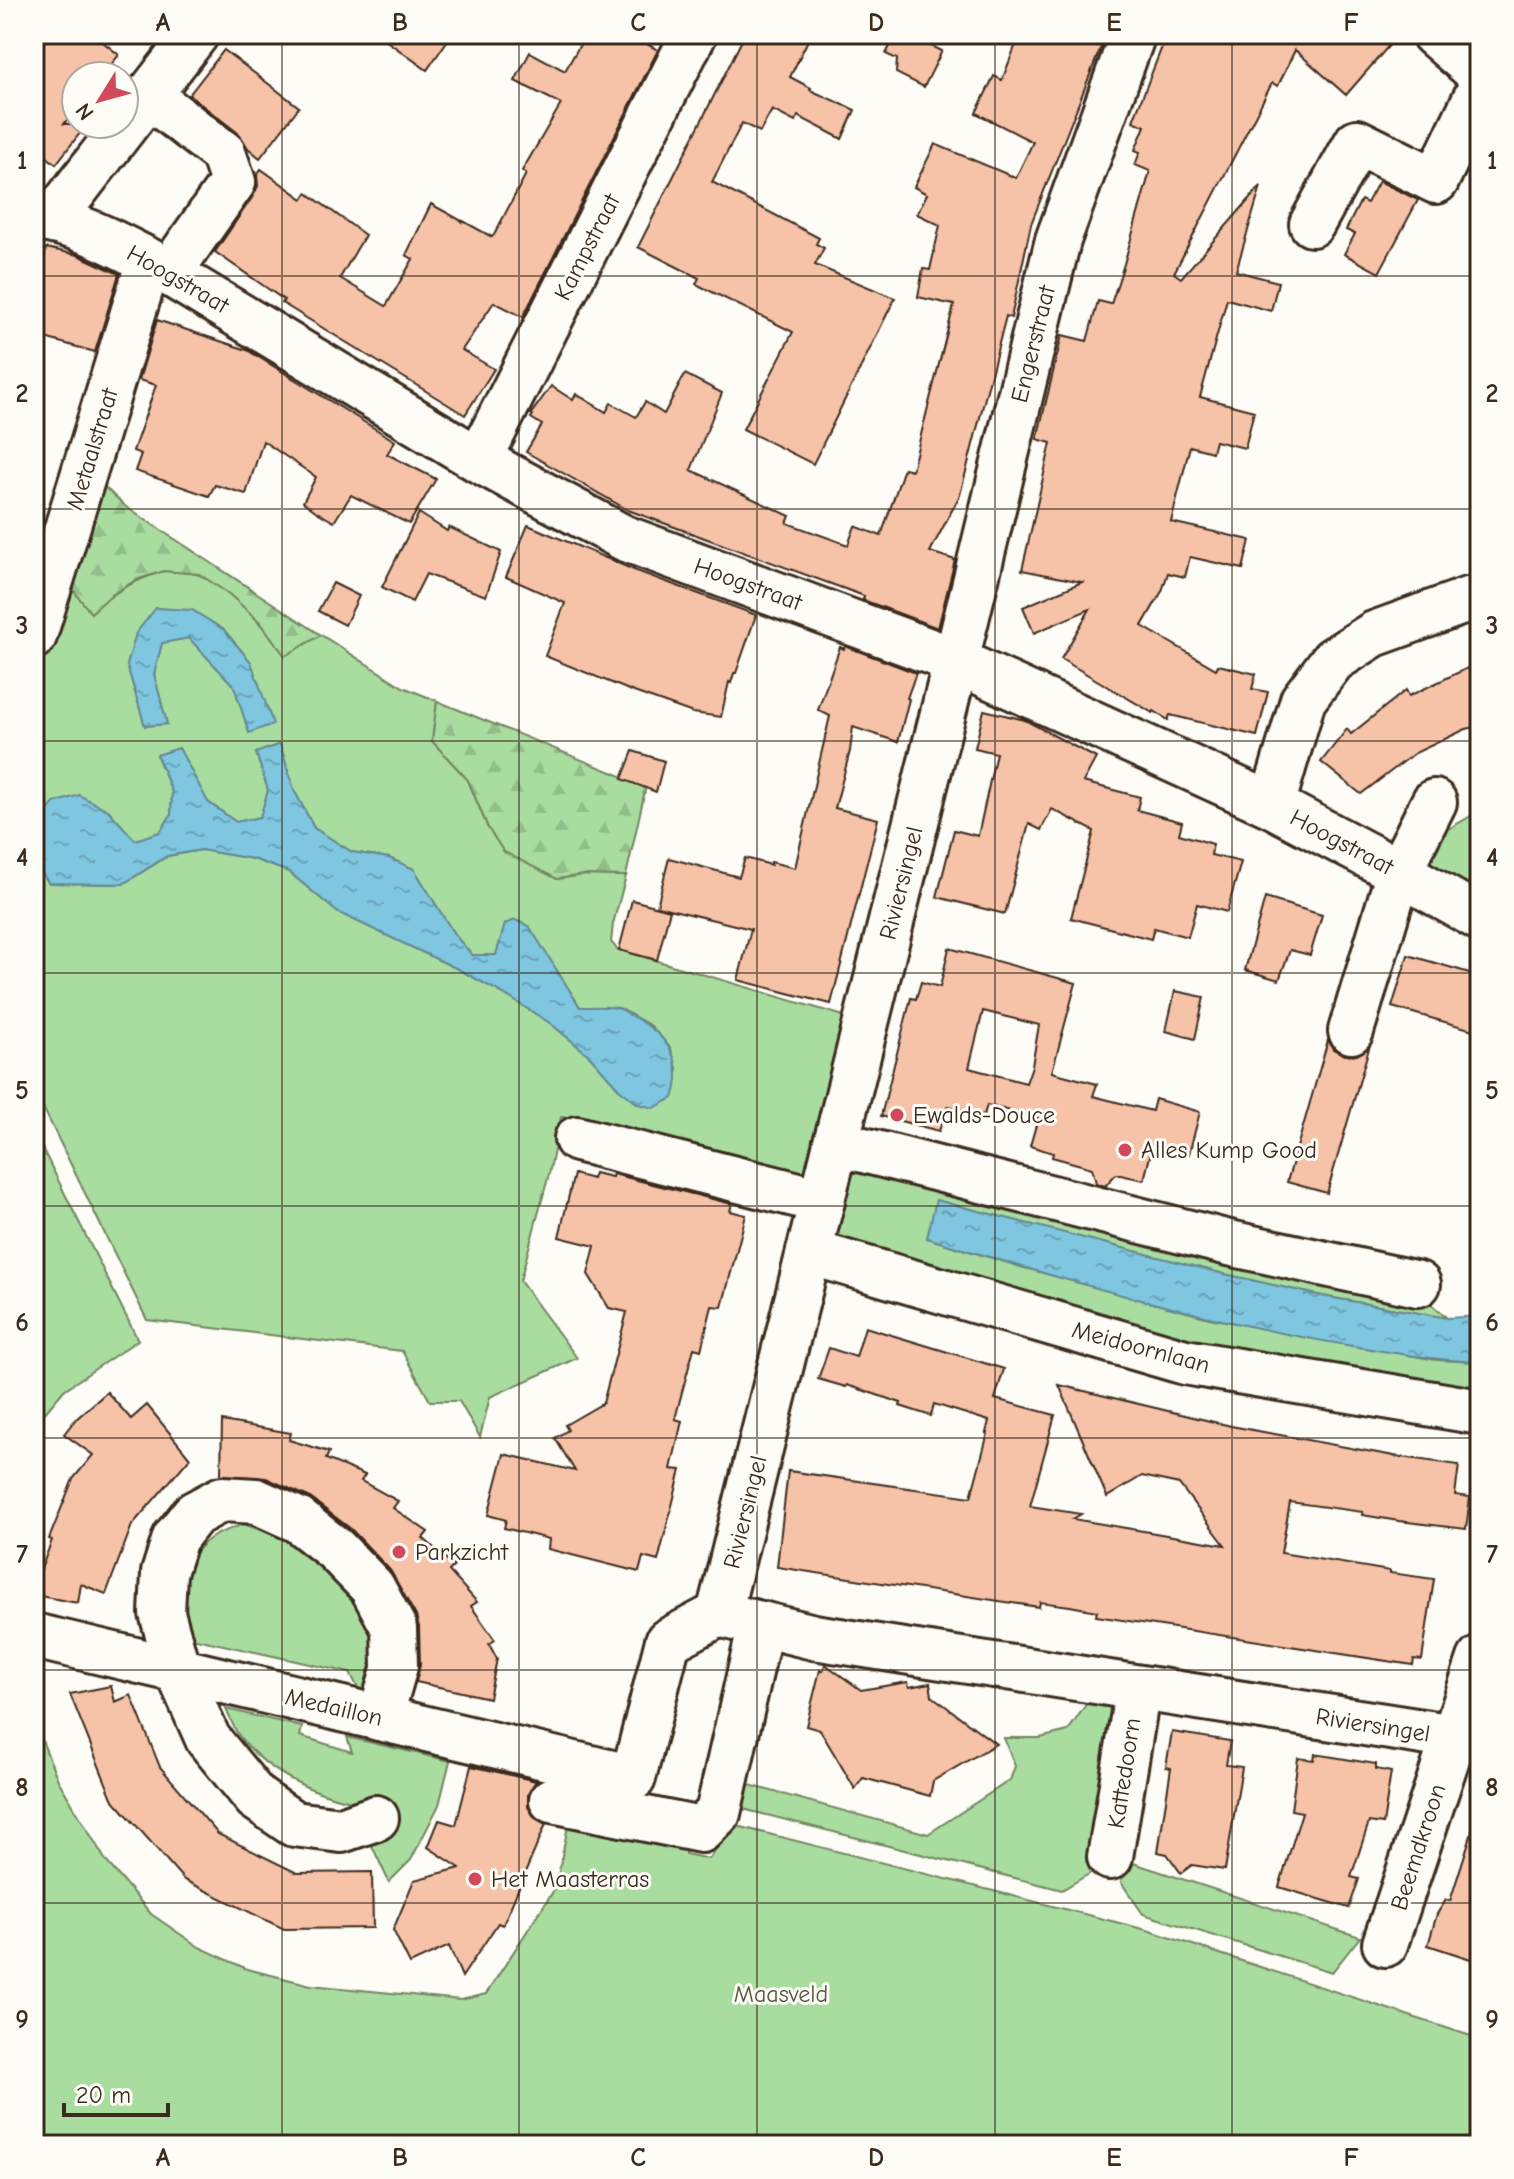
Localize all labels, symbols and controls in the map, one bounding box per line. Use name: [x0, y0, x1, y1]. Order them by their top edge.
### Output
text: A: [156, 8, 171, 38]
text: B: [392, 8, 408, 38]
text: C: [630, 8, 646, 38]
text: D: [868, 8, 884, 38]
text: E: [1106, 8, 1122, 38]
text: F: [1343, 8, 1359, 38]
north arrow: [60, 60, 140, 140]
text: N: [70, 98, 100, 125]
text: 1: [17, 146, 27, 176]
text: 1: [1487, 146, 1497, 176]
street label: Kampstraat: [548, 188, 626, 305]
street label: Hoogstraat: [122, 239, 235, 320]
street label: Engerstraat: [1005, 282, 1061, 405]
text: 2: [16, 379, 28, 409]
text: 2: [1486, 379, 1498, 409]
street label: Metaalstraat: [60, 384, 124, 513]
street label: Hoogstraat: [690, 552, 807, 617]
text: 3: [16, 611, 28, 641]
text: 3: [1486, 611, 1498, 641]
street label: Hoogstraat: [1286, 803, 1399, 881]
street label: Riviersingel: [873, 824, 929, 942]
text: 4: [16, 843, 28, 873]
text: 4: [1486, 843, 1498, 873]
text: 5: [15, 1076, 29, 1106]
text: 5: [1485, 1076, 1499, 1106]
place label: Ewalds-Douce: [913, 1101, 1055, 1129]
marker: Ewalds-Douce: [888, 1106, 906, 1124]
place label: Alles Kump Good: [1141, 1136, 1317, 1164]
marker: Alles Kump Good: [1116, 1141, 1134, 1159]
text: 6: [15, 1308, 29, 1338]
text: 6: [1485, 1308, 1499, 1338]
street label: Meidoornlaan: [1069, 1315, 1213, 1379]
street label: Riviersingel: [717, 1453, 773, 1571]
place label: Parkzicht: [415, 1538, 509, 1566]
text: 7: [16, 1540, 28, 1570]
text: 7: [1486, 1540, 1498, 1570]
marker: Parkzicht: [390, 1543, 408, 1561]
street label: Medaillon: [283, 1682, 385, 1732]
street label: Riviersingel: [1314, 1702, 1432, 1748]
street label: Kattedoorn: [1101, 1716, 1147, 1830]
text: 8: [15, 1773, 29, 1803]
text: 8: [1485, 1773, 1499, 1803]
street label: Beemdkroon: [1384, 1780, 1452, 1914]
place label: Het Maasterras: [491, 1865, 649, 1893]
marker: Het Maasterras: [466, 1870, 484, 1888]
park label: Maasveld: [734, 1980, 828, 2008]
text: 9: [15, 2005, 29, 2035]
text: 9: [1485, 2005, 1499, 2035]
scale bar: [64, 2067, 168, 2117]
text: 20 m: [76, 2081, 131, 2109]
text: A: [156, 2143, 171, 2173]
text: B: [392, 2143, 408, 2173]
text: C: [630, 2143, 646, 2173]
text: D: [868, 2143, 884, 2173]
text: E: [1106, 2143, 1122, 2173]
text: F: [1343, 2143, 1359, 2173]

